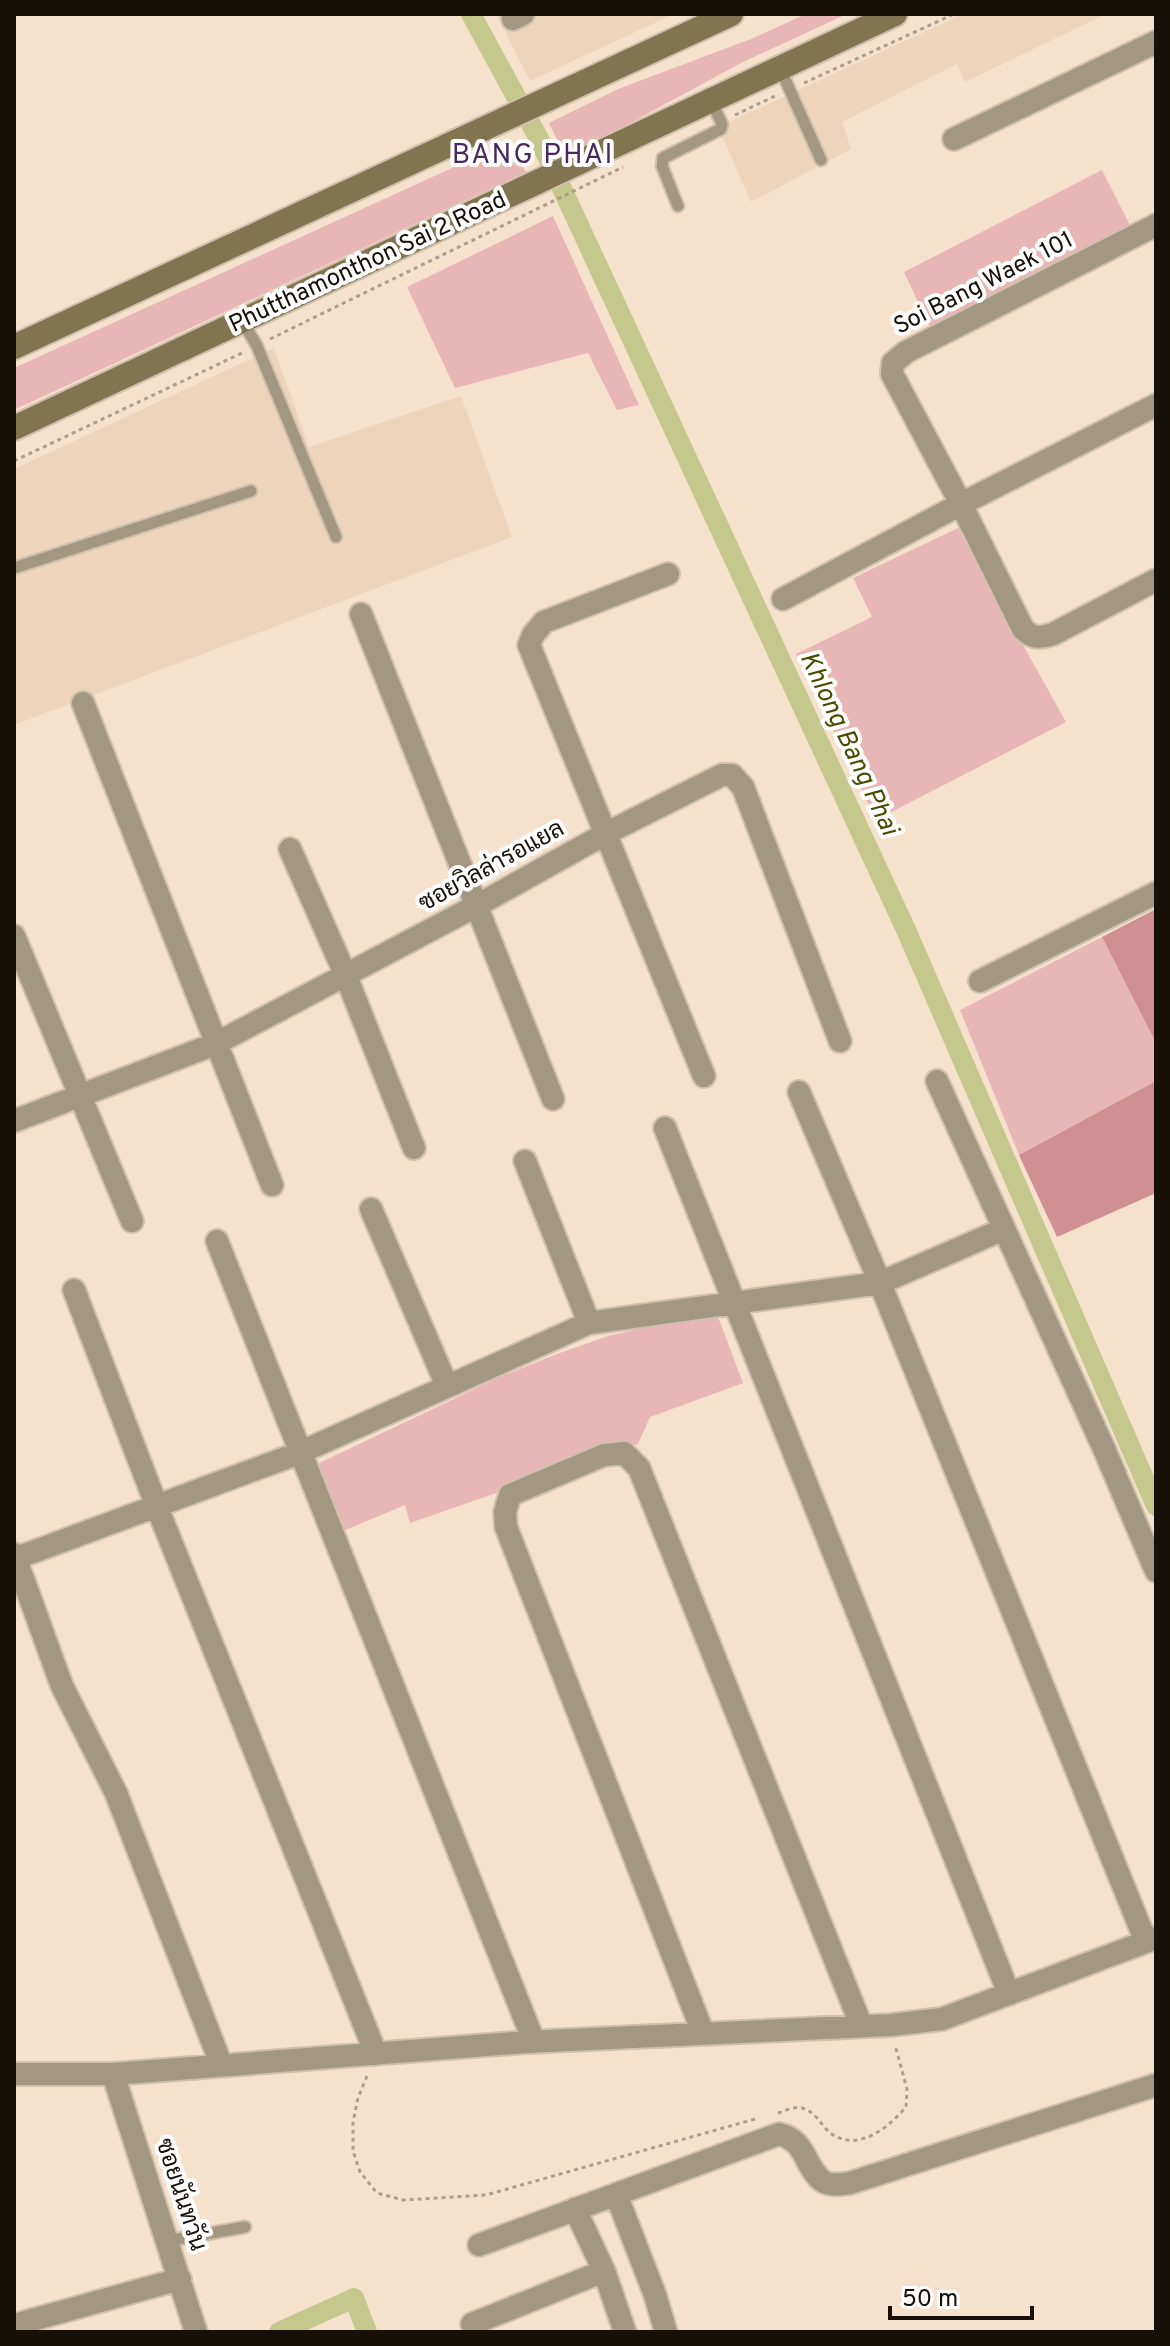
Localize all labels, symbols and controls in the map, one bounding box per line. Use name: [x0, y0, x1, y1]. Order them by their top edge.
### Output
district label: BANG PHAI: [452, 138, 614, 174]
street label: Phutthamonthon Sai 2 Road: [225, 185, 511, 341]
street label: Soi Bang Waek 101: [889, 226, 1079, 342]
water label: Khlong Bang Phai: [791, 647, 906, 843]
street label: ซอยวิลล่ารอแยล: [414, 814, 570, 919]
street label: ซอยนันทวัน: [148, 2135, 213, 2255]
scale bar: [890, 2270, 1032, 2320]
text: 50 m: [902, 2285, 958, 2315]

